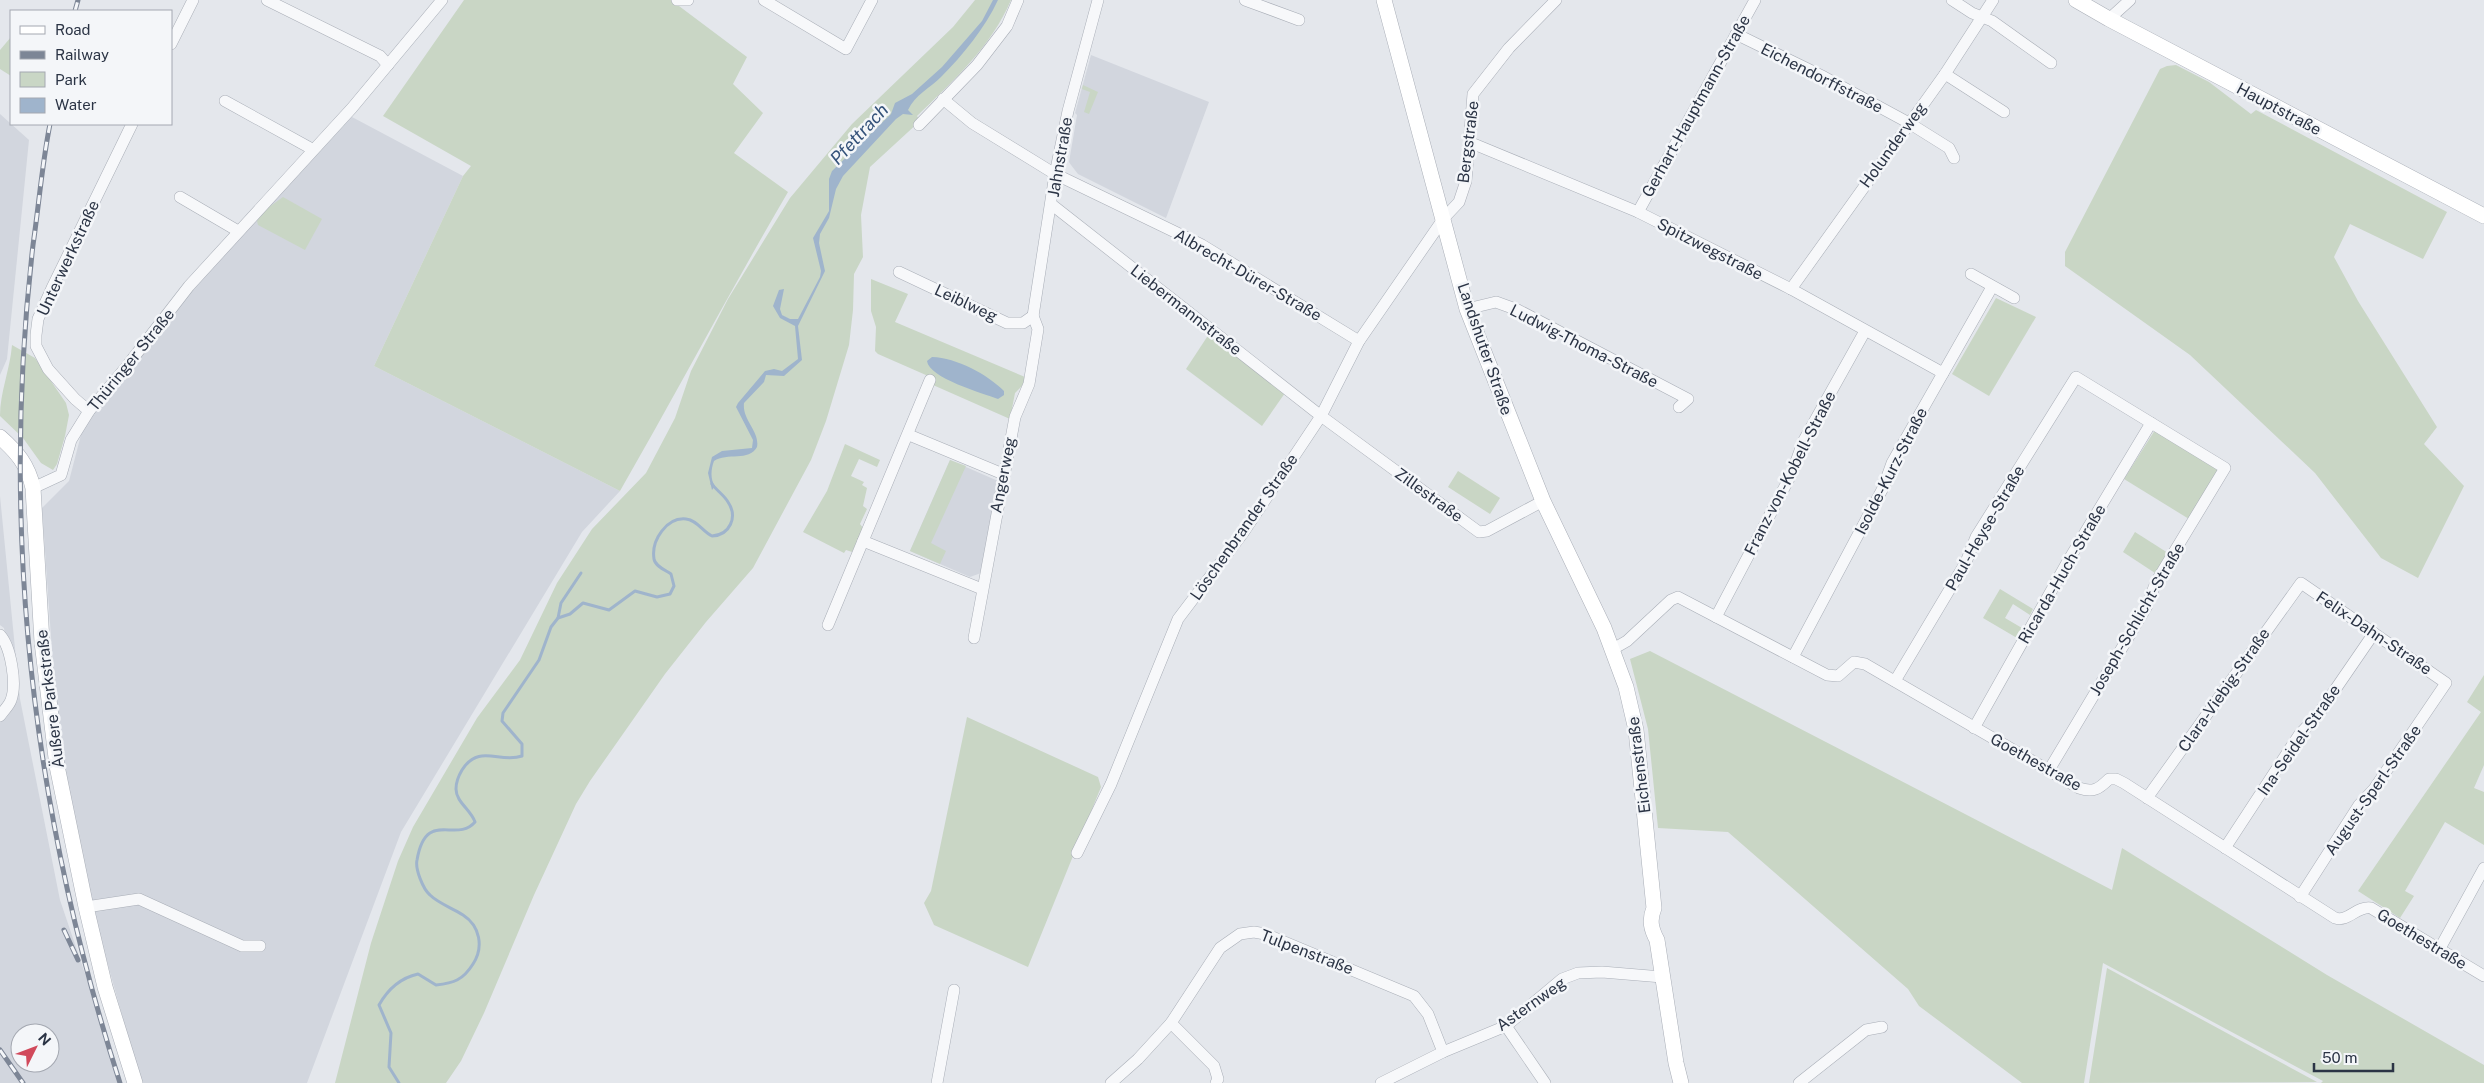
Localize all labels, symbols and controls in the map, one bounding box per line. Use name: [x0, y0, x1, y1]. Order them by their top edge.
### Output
legend: [10, 10, 172, 125]
street label: Gerhart-Hauptmann-Straße: [1638, 11, 1754, 201]
text: Road: [55, 21, 91, 38]
street label: Eichendorffstraße: [1758, 39, 1886, 117]
text: Railway: [55, 46, 109, 63]
text: Park: [55, 71, 87, 88]
street label: Hauptstraße: [2233, 79, 2325, 139]
text: Water: [55, 96, 97, 113]
water label: Pfettrach: [826, 99, 892, 169]
street label: Holunderweg: [1856, 99, 1930, 191]
street label: Bergstraße: [1454, 100, 1482, 184]
street label: Jahnstraße: [1044, 116, 1076, 198]
street label: Unterwerkstraße: [33, 197, 103, 319]
street label: Spitzwegstraße: [1654, 214, 1766, 284]
street label: Albrecht-Dürer-Straße: [1171, 225, 1325, 325]
street label: Liebermannstraße: [1127, 261, 1245, 359]
street label: Leiblweg: [931, 280, 1001, 326]
street label: Landshuter Straße: [1453, 280, 1517, 418]
street label: Ludwig-Thoma-Straße: [1507, 300, 1661, 392]
street label: Thüringer Straße: [84, 305, 178, 415]
street label: Franz-von-Kobell-Straße: [1740, 388, 1840, 558]
street label: Isolde-Kurz-Straße: [1851, 404, 1931, 538]
street label: Angerweg: [986, 435, 1020, 515]
street label: Löschenbrander Straße: [1186, 450, 1302, 604]
street label: Paul-Heyse-Straße: [1941, 462, 2029, 594]
street label: Zillestraße: [1391, 464, 1467, 526]
street label: Ricarda-Huch-Straße: [2014, 501, 2110, 647]
street label: Joseph-Schlicht-Straße: [2086, 539, 2188, 699]
street label: Felix-Dahn-Straße: [2313, 587, 2435, 679]
street label: Clara-Viebig-Straße: [2174, 625, 2274, 755]
street label: Äußere Parkstraße: [31, 629, 68, 769]
street label: Ina-Seidel-Straße: [2254, 681, 2344, 799]
street label: Eichenstraße: [1624, 716, 1654, 814]
street label: August-Sperl-Straße: [2321, 721, 2425, 859]
street label: Goethestraße: [1987, 729, 2085, 795]
street label: Goethestraße: [2374, 905, 2470, 973]
street label: Tulpenstraße: [1258, 926, 1356, 978]
street label: Asternweg: [1493, 973, 1569, 1035]
north arrow: [10, 1023, 60, 1073]
text: N: [35, 1030, 54, 1049]
scale bar: [2314, 1040, 2393, 1072]
text: 50 m: [2322, 1049, 2357, 1066]

